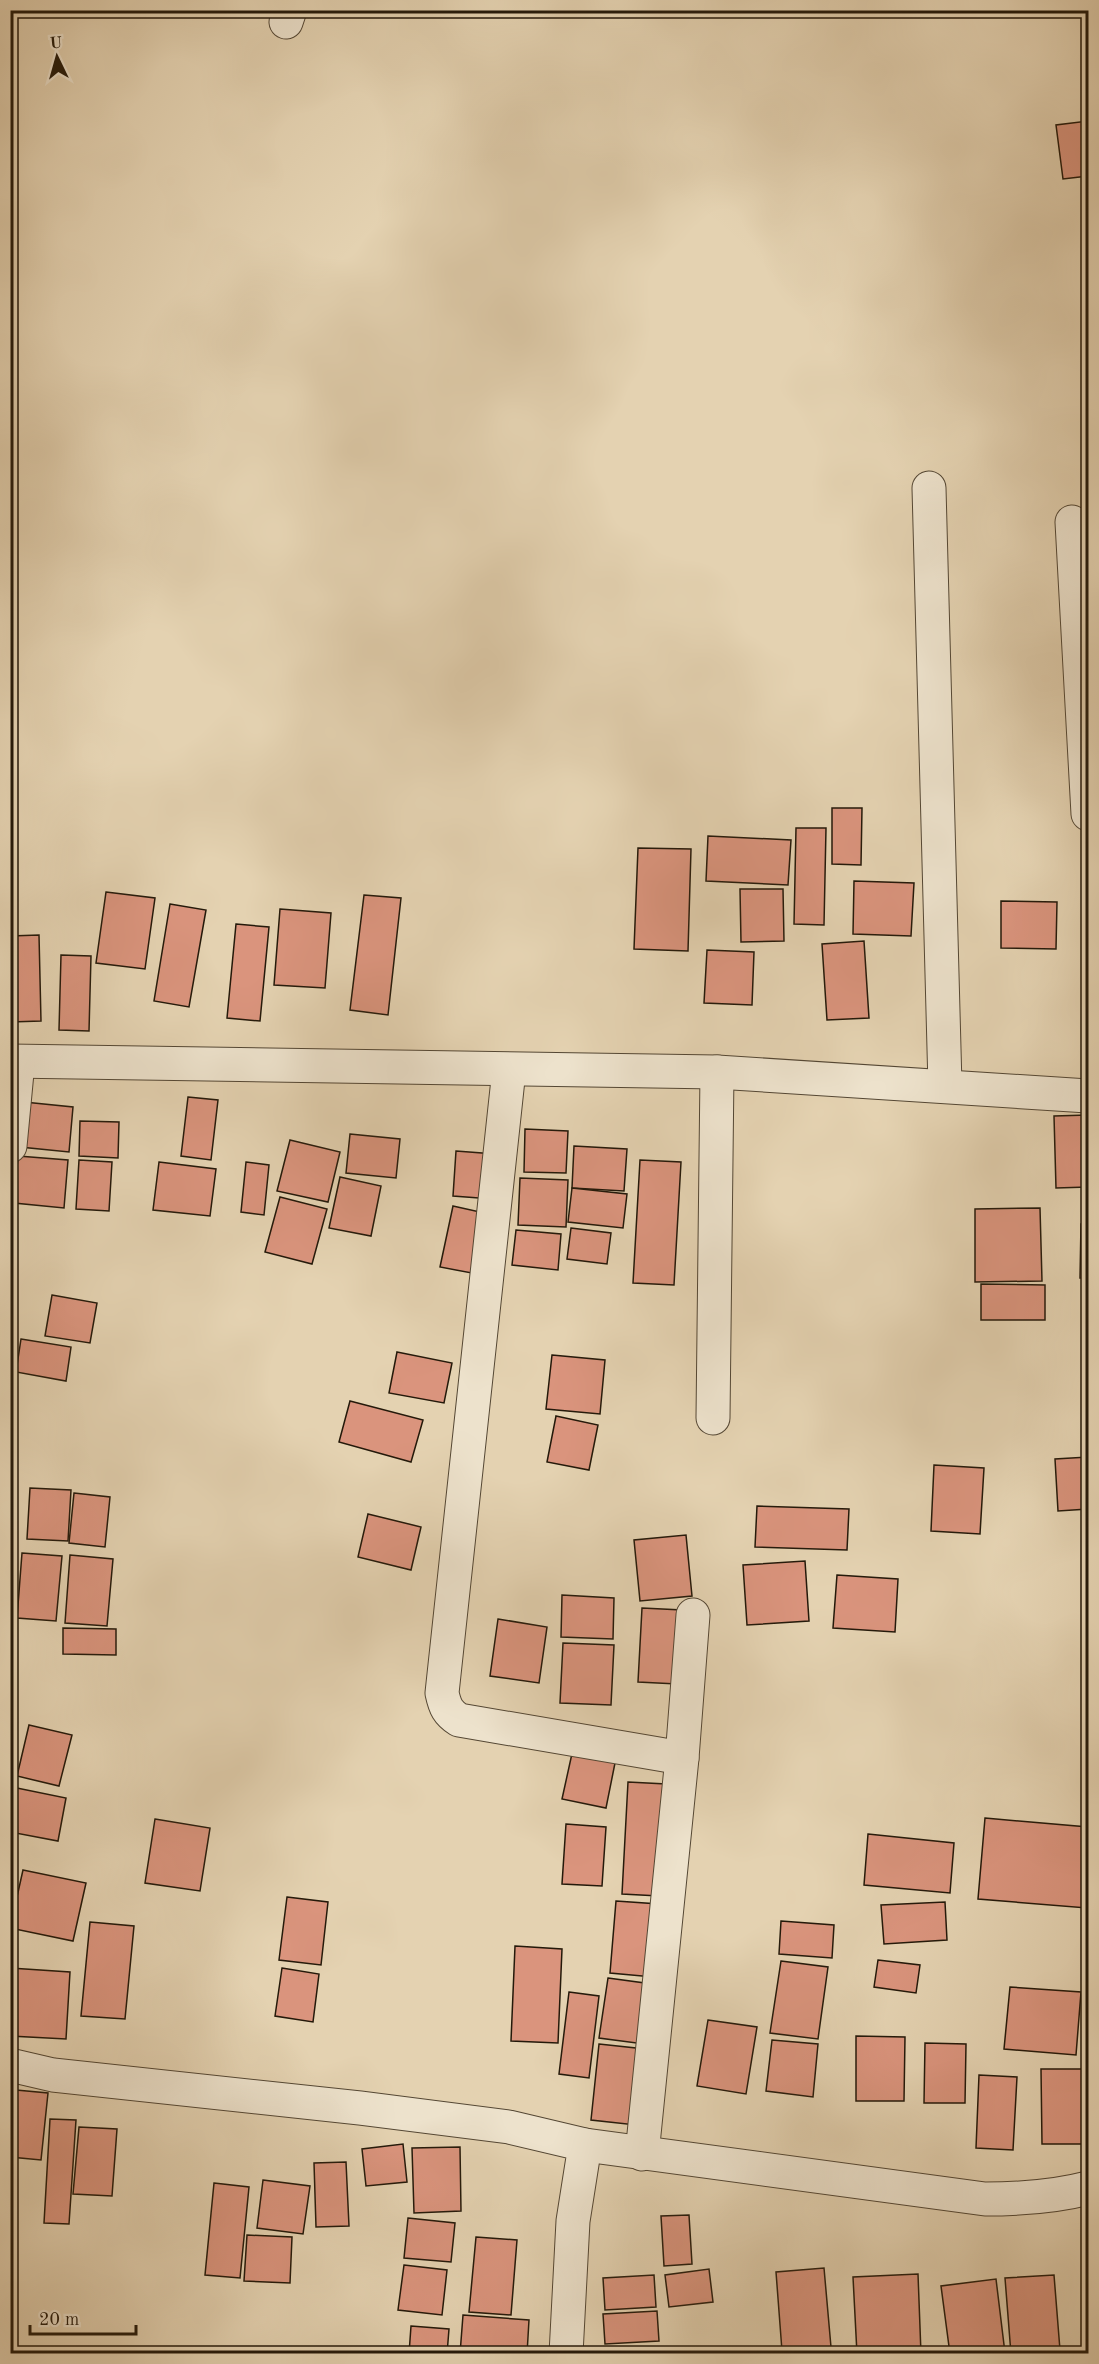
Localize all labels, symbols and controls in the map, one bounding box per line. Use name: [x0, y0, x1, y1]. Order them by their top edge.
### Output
north arrow: [27, 27, 87, 87]
text: U: [49, 36, 63, 53]
scale bar: [30, 2298, 136, 2336]
text: 20 m: [39, 2311, 79, 2329]

